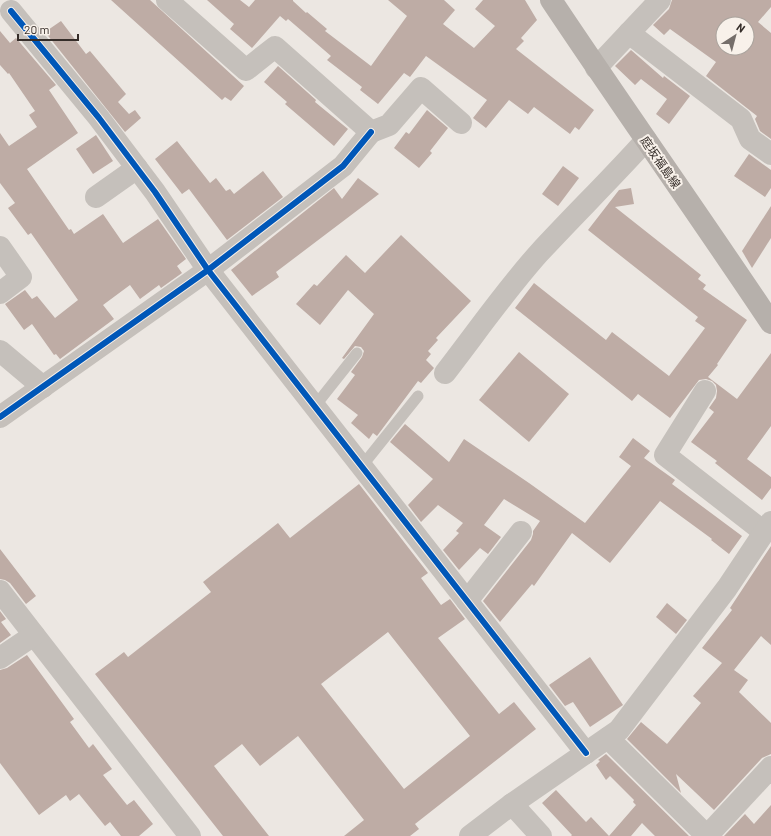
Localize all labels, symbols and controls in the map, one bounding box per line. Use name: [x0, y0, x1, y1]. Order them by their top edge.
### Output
scale bar: [18, 16, 78, 42]
north arrow: [715, 16, 755, 56]
text: N: [734, 20, 748, 35]
text: 20 m: [24, 22, 50, 36]
street label: 庭坂福島線: [638, 133, 684, 191]

